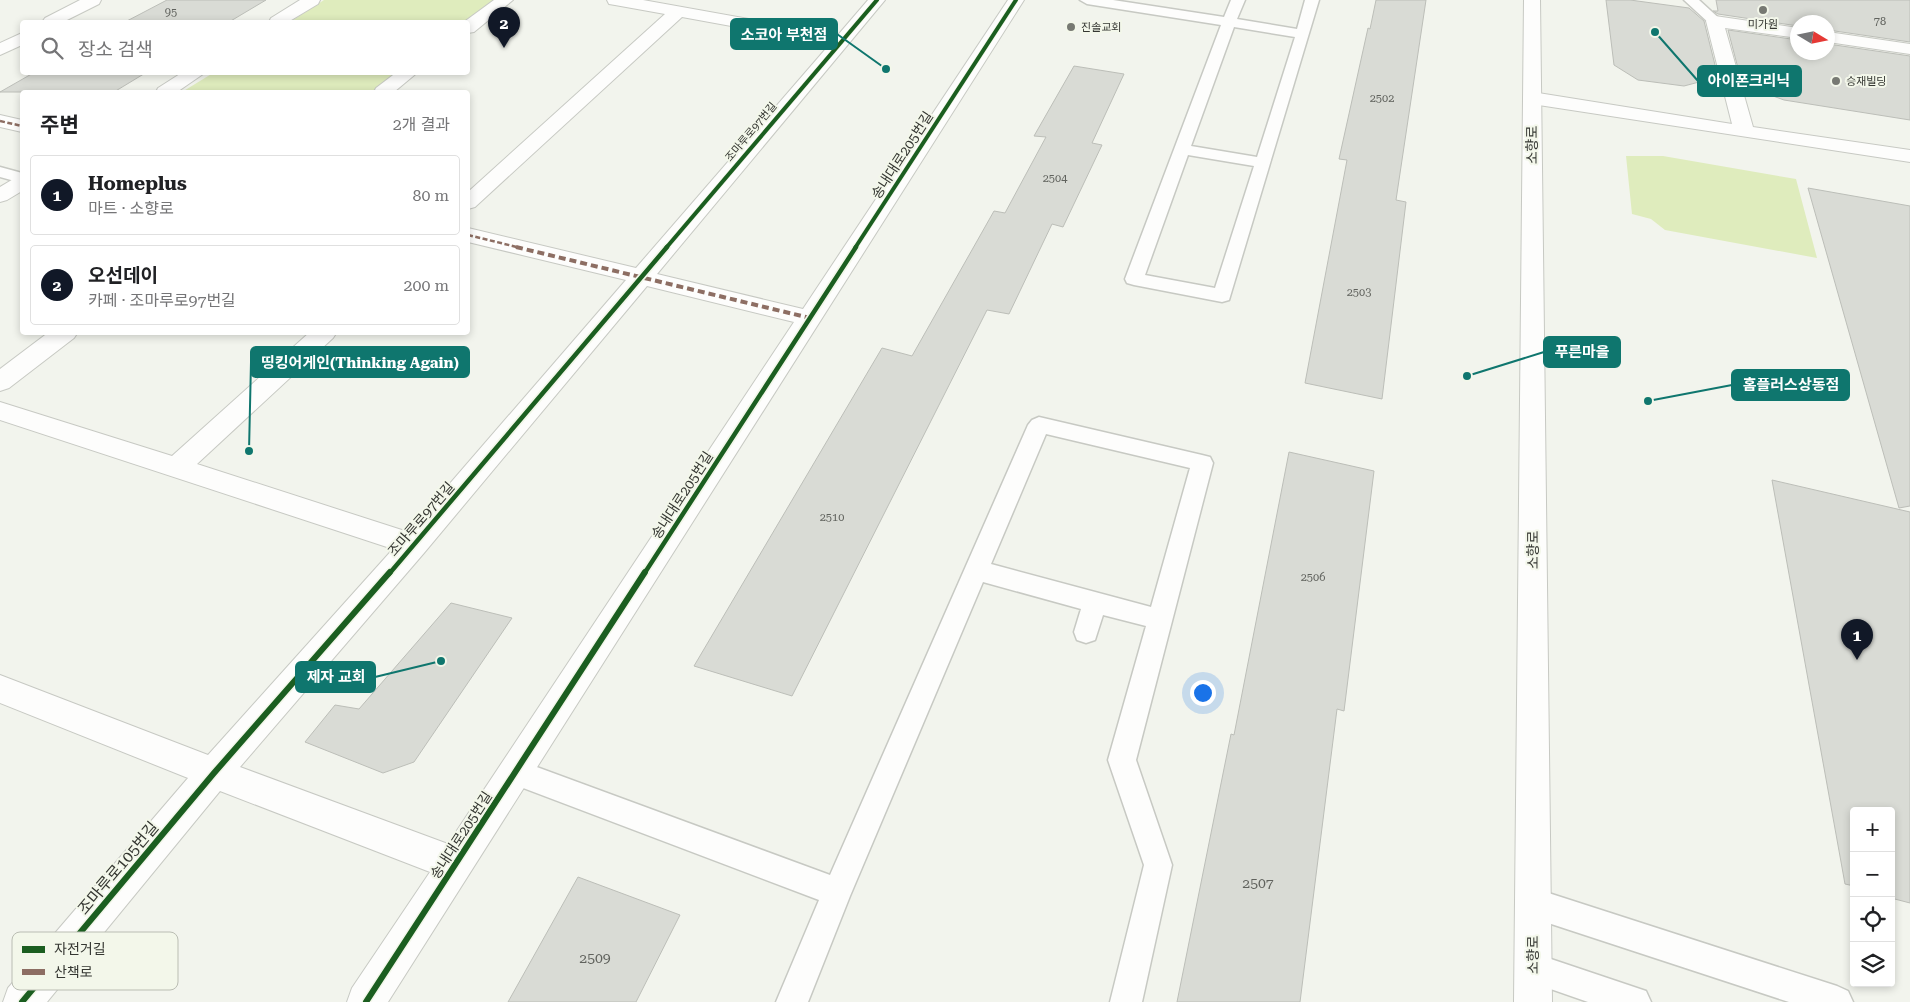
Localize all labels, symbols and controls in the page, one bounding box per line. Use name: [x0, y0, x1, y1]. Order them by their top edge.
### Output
marker: 미가원: [1757, 4, 1769, 16]
house number: 95: [165, 6, 177, 19]
pin: 2: [488, 7, 520, 48]
north arrow: [1790, 15, 1835, 60]
house number: 78: [1874, 15, 1886, 28]
place label: 미가원: [1748, 18, 1778, 31]
callout: 소코아 부천점: [731, 19, 837, 49]
search box: [20, 20, 470, 75]
marker: 진솔교회: [1065, 21, 1077, 33]
place label: 진솔교회: [1081, 21, 1121, 34]
text: 소코아 부천점: [741, 26, 827, 44]
icon: search: [38, 34, 66, 62]
text: 장소 검색: [78, 38, 153, 61]
callout: 아이폰크리닉: [1698, 66, 1801, 96]
text: 아이폰크리닉: [1708, 72, 1790, 90]
marker: 승재빌딩: [1830, 75, 1842, 87]
place label: 승재빌딩: [1846, 75, 1886, 88]
house number: 2502: [1370, 92, 1394, 105]
street label: 조마루로97번길: [723, 100, 779, 164]
street label: 송내대로205번길: [868, 108, 936, 202]
text: 주변: [40, 113, 79, 137]
text: 2개 결과: [393, 115, 450, 134]
street label: 소향로: [1524, 126, 1540, 164]
text: Homeplus: [88, 172, 187, 195]
house number: 2504: [1043, 172, 1068, 185]
text: 1: [53, 186, 61, 205]
text: 80 m: [412, 186, 449, 205]
text: 마트 · 소향로: [88, 199, 174, 218]
text: 오선데이: [88, 264, 158, 287]
text: 2: [53, 276, 61, 295]
text: 200 m: [403, 276, 449, 295]
house number: 2503: [1347, 286, 1371, 299]
text: 카페 · 조마루로97번길: [88, 291, 236, 310]
callout: 푸른마을: [1544, 337, 1620, 367]
text: 푸른마을: [1554, 343, 1610, 361]
callout: 띵킹어게인(Thinking Again): [251, 347, 469, 377]
text: 띵킹어게인(Thinking Again): [261, 354, 459, 372]
callout: 홈플러스상동점: [1732, 370, 1849, 400]
text: 홈플러스상동점: [1743, 376, 1839, 394]
street label: 송내대로205번길: [648, 448, 716, 542]
street label: 조마루로97번길: [384, 479, 458, 559]
house number: 2510: [820, 511, 844, 524]
street label: 소향로: [1525, 531, 1541, 569]
house number: 2506: [1301, 571, 1325, 584]
pin: 1: [1841, 619, 1873, 660]
callout: 제자 교회: [296, 662, 375, 692]
text: 제자 교회: [307, 668, 366, 686]
your location: [1190, 680, 1216, 706]
street label: 송내대로205번길: [427, 788, 495, 882]
map controls: [1850, 807, 1895, 987]
button: +: [1850, 807, 1895, 852]
street label: 조마루로105번길: [74, 818, 162, 918]
button: −: [1850, 852, 1895, 897]
house number: 2507: [1242, 875, 1274, 891]
button: locate: [1850, 897, 1895, 942]
legend: [12, 932, 178, 990]
street label: 소향로: [1525, 936, 1541, 974]
text: 자전거길: [54, 941, 106, 957]
button: layers: [1850, 942, 1895, 987]
house number: 2509: [579, 950, 611, 966]
text: 산책로: [54, 964, 93, 980]

